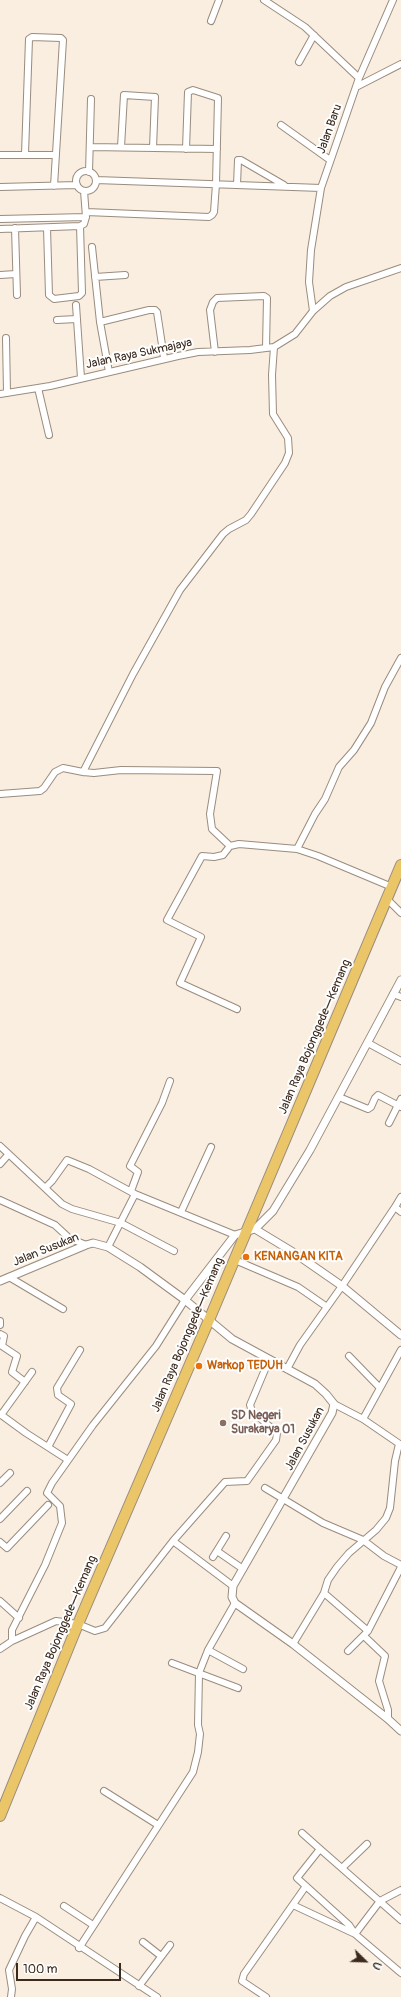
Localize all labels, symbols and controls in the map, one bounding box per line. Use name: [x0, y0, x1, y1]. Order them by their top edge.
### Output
street label: Jalan Baru: [314, 102, 346, 156]
street label: Jalan Raya Sukmajaya: [85, 336, 193, 372]
street label: Jalan Raya Bojonggede—Kemang: [276, 958, 354, 1116]
street label: Jalan Susukan: [11, 1230, 81, 1270]
place label: KENANGAN KITA: [254, 1250, 343, 1264]
marker: KENANGAN KITA: [241, 1252, 251, 1262]
street label: Jalan Raya Bojonggede—Kemang: [149, 1256, 227, 1414]
place label: Warkop TEDUH: [207, 1359, 283, 1373]
marker: Warkop TEDUH: [194, 1361, 204, 1371]
street label: Jalan Susukan: [282, 1405, 328, 1473]
place label: SD Negeri Surakarya 01: [231, 1409, 295, 1437]
marker: SD Negeri Surakarya 01: [218, 1418, 228, 1428]
street label: Jalan Raya Bojonggede—Kemang: [22, 1554, 100, 1712]
north arrow: [345, 1941, 385, 1981]
scale bar: [18, 1955, 123, 1981]
text: U: [369, 1960, 384, 1972]
text: 100 m: [23, 1962, 57, 1977]

